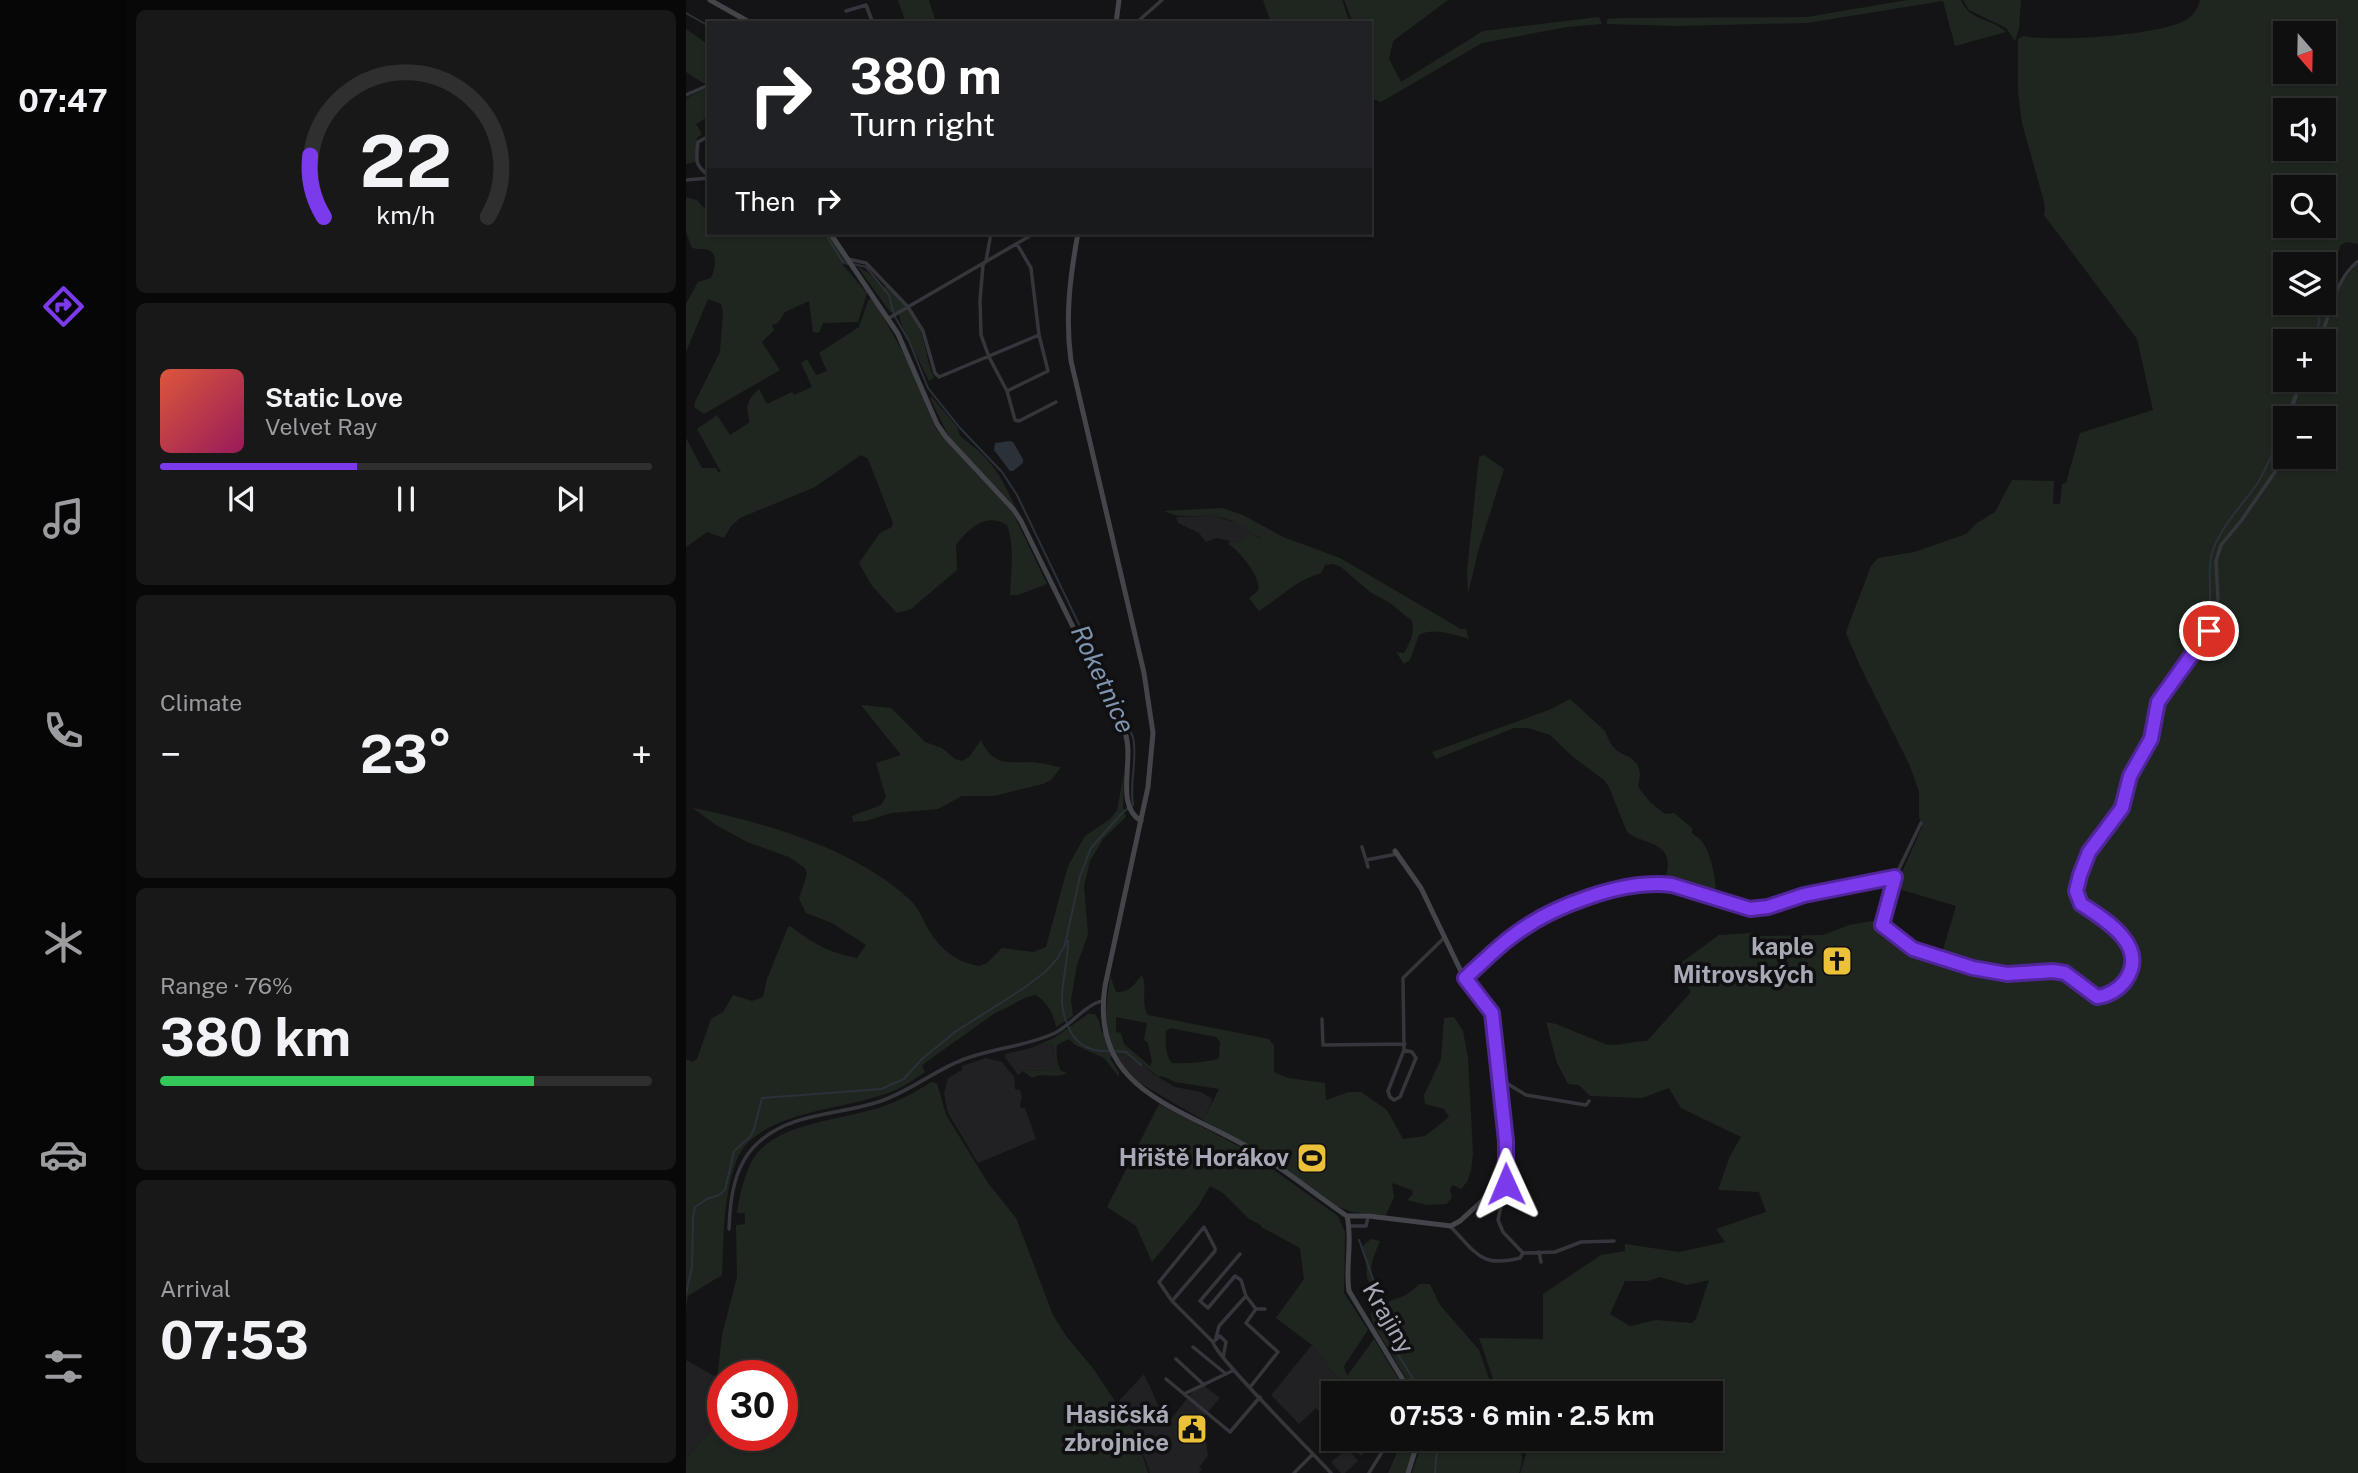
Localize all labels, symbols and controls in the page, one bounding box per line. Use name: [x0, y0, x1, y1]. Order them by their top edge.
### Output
north arrow: [2273, 21, 2336, 84]
map controls: [2273, 21, 2336, 469]
text: 380 m: [850, 47, 1002, 105]
icon: right: [735, 49, 826, 140]
text: 07:47: [18, 82, 108, 119]
button: sound: [2273, 98, 2336, 161]
text: Turn right: [850, 106, 995, 143]
text: 22: [360, 119, 452, 204]
button: search: [2273, 175, 2336, 238]
icon: right: [809, 182, 847, 220]
text: Then: [735, 186, 795, 217]
text: km/h: [377, 200, 435, 230]
button: layers: [2273, 252, 2336, 315]
icon: directions: [39, 282, 88, 331]
button: +: [2273, 329, 2336, 392]
text: Static Love: [265, 382, 403, 413]
button: −: [2273, 406, 2336, 469]
text: Velvet Ray: [265, 413, 377, 440]
icon: previous: [223, 480, 261, 518]
icon: pause: [387, 480, 425, 518]
icon: next: [551, 480, 589, 518]
icon: music: [39, 494, 88, 543]
pin: [2179, 601, 2239, 661]
icon: arrive: [2190, 612, 2228, 650]
water label: Roketnice: [1065, 620, 1142, 738]
text: Climate: [160, 689, 242, 716]
icon: phone: [39, 706, 88, 755]
text: 23°: [360, 724, 452, 785]
text: −: [160, 732, 181, 777]
text: +: [631, 732, 652, 777]
icon: climate: [39, 918, 88, 967]
place label: kaple Mitrovských: [1673, 932, 1814, 988]
church icon: kaple Mitrovských: [1820, 944, 1854, 978]
text: Range · 76%: [160, 972, 293, 999]
text: 380 km: [160, 1007, 351, 1068]
icon: car: [39, 1130, 88, 1179]
sports icon: Hřiště Horákov: [1295, 1141, 1329, 1175]
place label: Hřiště Horákov: [1119, 1143, 1290, 1171]
position arrow: [1469, 1147, 1543, 1221]
text: Arrival: [160, 1275, 231, 1302]
street label: Krajiny: [1357, 1277, 1420, 1358]
text: 07:53: [160, 1310, 309, 1371]
icon: filters: [39, 1342, 88, 1391]
speed limit sign: 30: [707, 1360, 798, 1451]
place label: Hasičská zbrojnice: [1064, 1400, 1169, 1456]
text: 07:53 · 6 min · 2.5 km: [1389, 1400, 1655, 1431]
public building icon: Hasičská zbrojnice: [1175, 1412, 1209, 1446]

